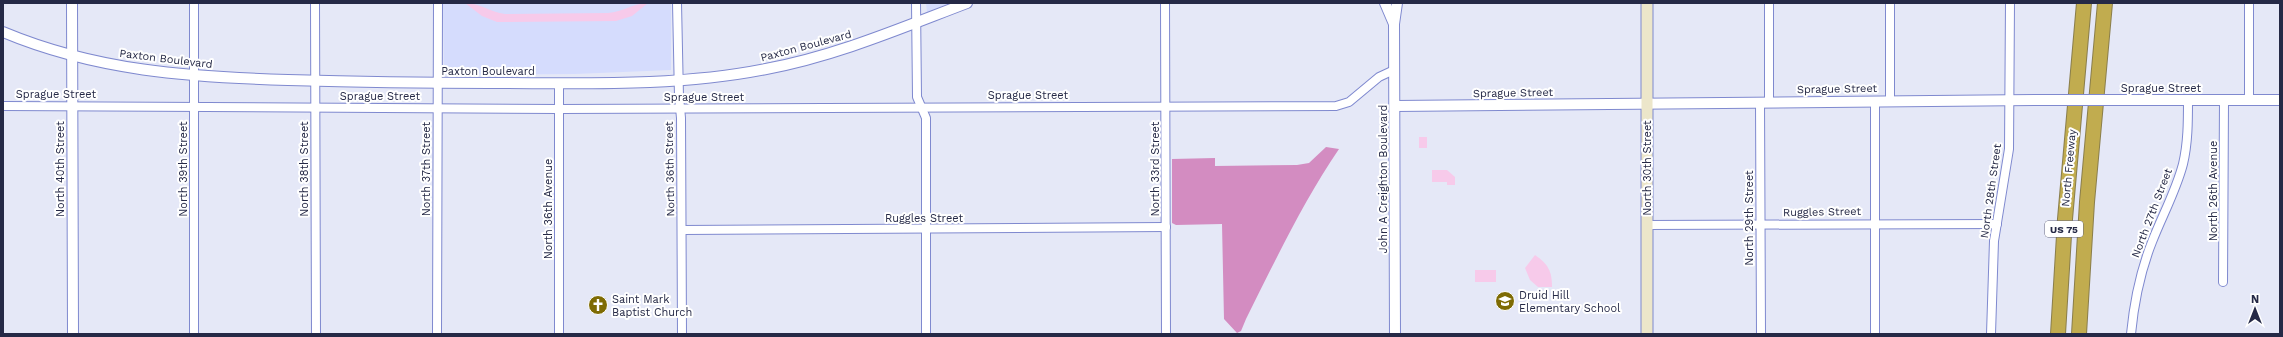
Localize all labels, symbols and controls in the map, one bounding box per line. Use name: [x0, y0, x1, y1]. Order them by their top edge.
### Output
street label: Paxton Boulevard: [759, 28, 853, 64]
street label: Paxton Boulevard: [119, 47, 213, 71]
street label: Paxton Boulevard: [441, 65, 535, 78]
street label: Sprague Street: [1797, 82, 1878, 96]
street label: Sprague Street: [2121, 82, 2202, 95]
street label: Sprague Street: [1473, 86, 1554, 100]
street label: Sprague Street: [16, 88, 97, 101]
street label: Sprague Street: [988, 89, 1069, 102]
street label: Sprague Street: [340, 90, 421, 103]
street label: Sprague Street: [664, 91, 745, 104]
street label: John A Creighton Boulevard: [1377, 105, 1390, 253]
street label: North 30th Street: [1641, 120, 1654, 216]
street label: North 40th Street: [54, 121, 67, 217]
street label: North 39th Street: [177, 121, 190, 217]
street label: North 38th Street: [298, 121, 311, 217]
street label: North 37th Street: [420, 121, 433, 216]
street label: North 36th Street: [663, 121, 677, 217]
street label: North 33rd Street: [1149, 121, 1162, 216]
street label: North Freeway: [2059, 128, 2079, 207]
street label: North 26th Avenue: [2207, 141, 2220, 241]
street label: North 28th Street: [1978, 142, 2004, 239]
street label: North 36th Avenue: [542, 159, 555, 259]
street label: North 27th Street: [2129, 166, 2175, 259]
street label: North 29th Street: [1743, 170, 1756, 266]
street label: Ruggles Street: [1783, 205, 1862, 219]
street label: Ruggles Street: [885, 212, 963, 225]
road number: US 75: [2045, 221, 2083, 237]
place label: Druid Hill Elementary School: [1519, 289, 1621, 315]
north arrow: [2235, 289, 2275, 329]
school or university icon: Druid Hill Elementary School: [1494, 290, 1516, 312]
place label: Saint Mark Baptist Church: [612, 293, 692, 319]
text: N: [2251, 293, 2259, 306]
church icon: Saint Mark Baptist Church: [587, 294, 609, 316]

